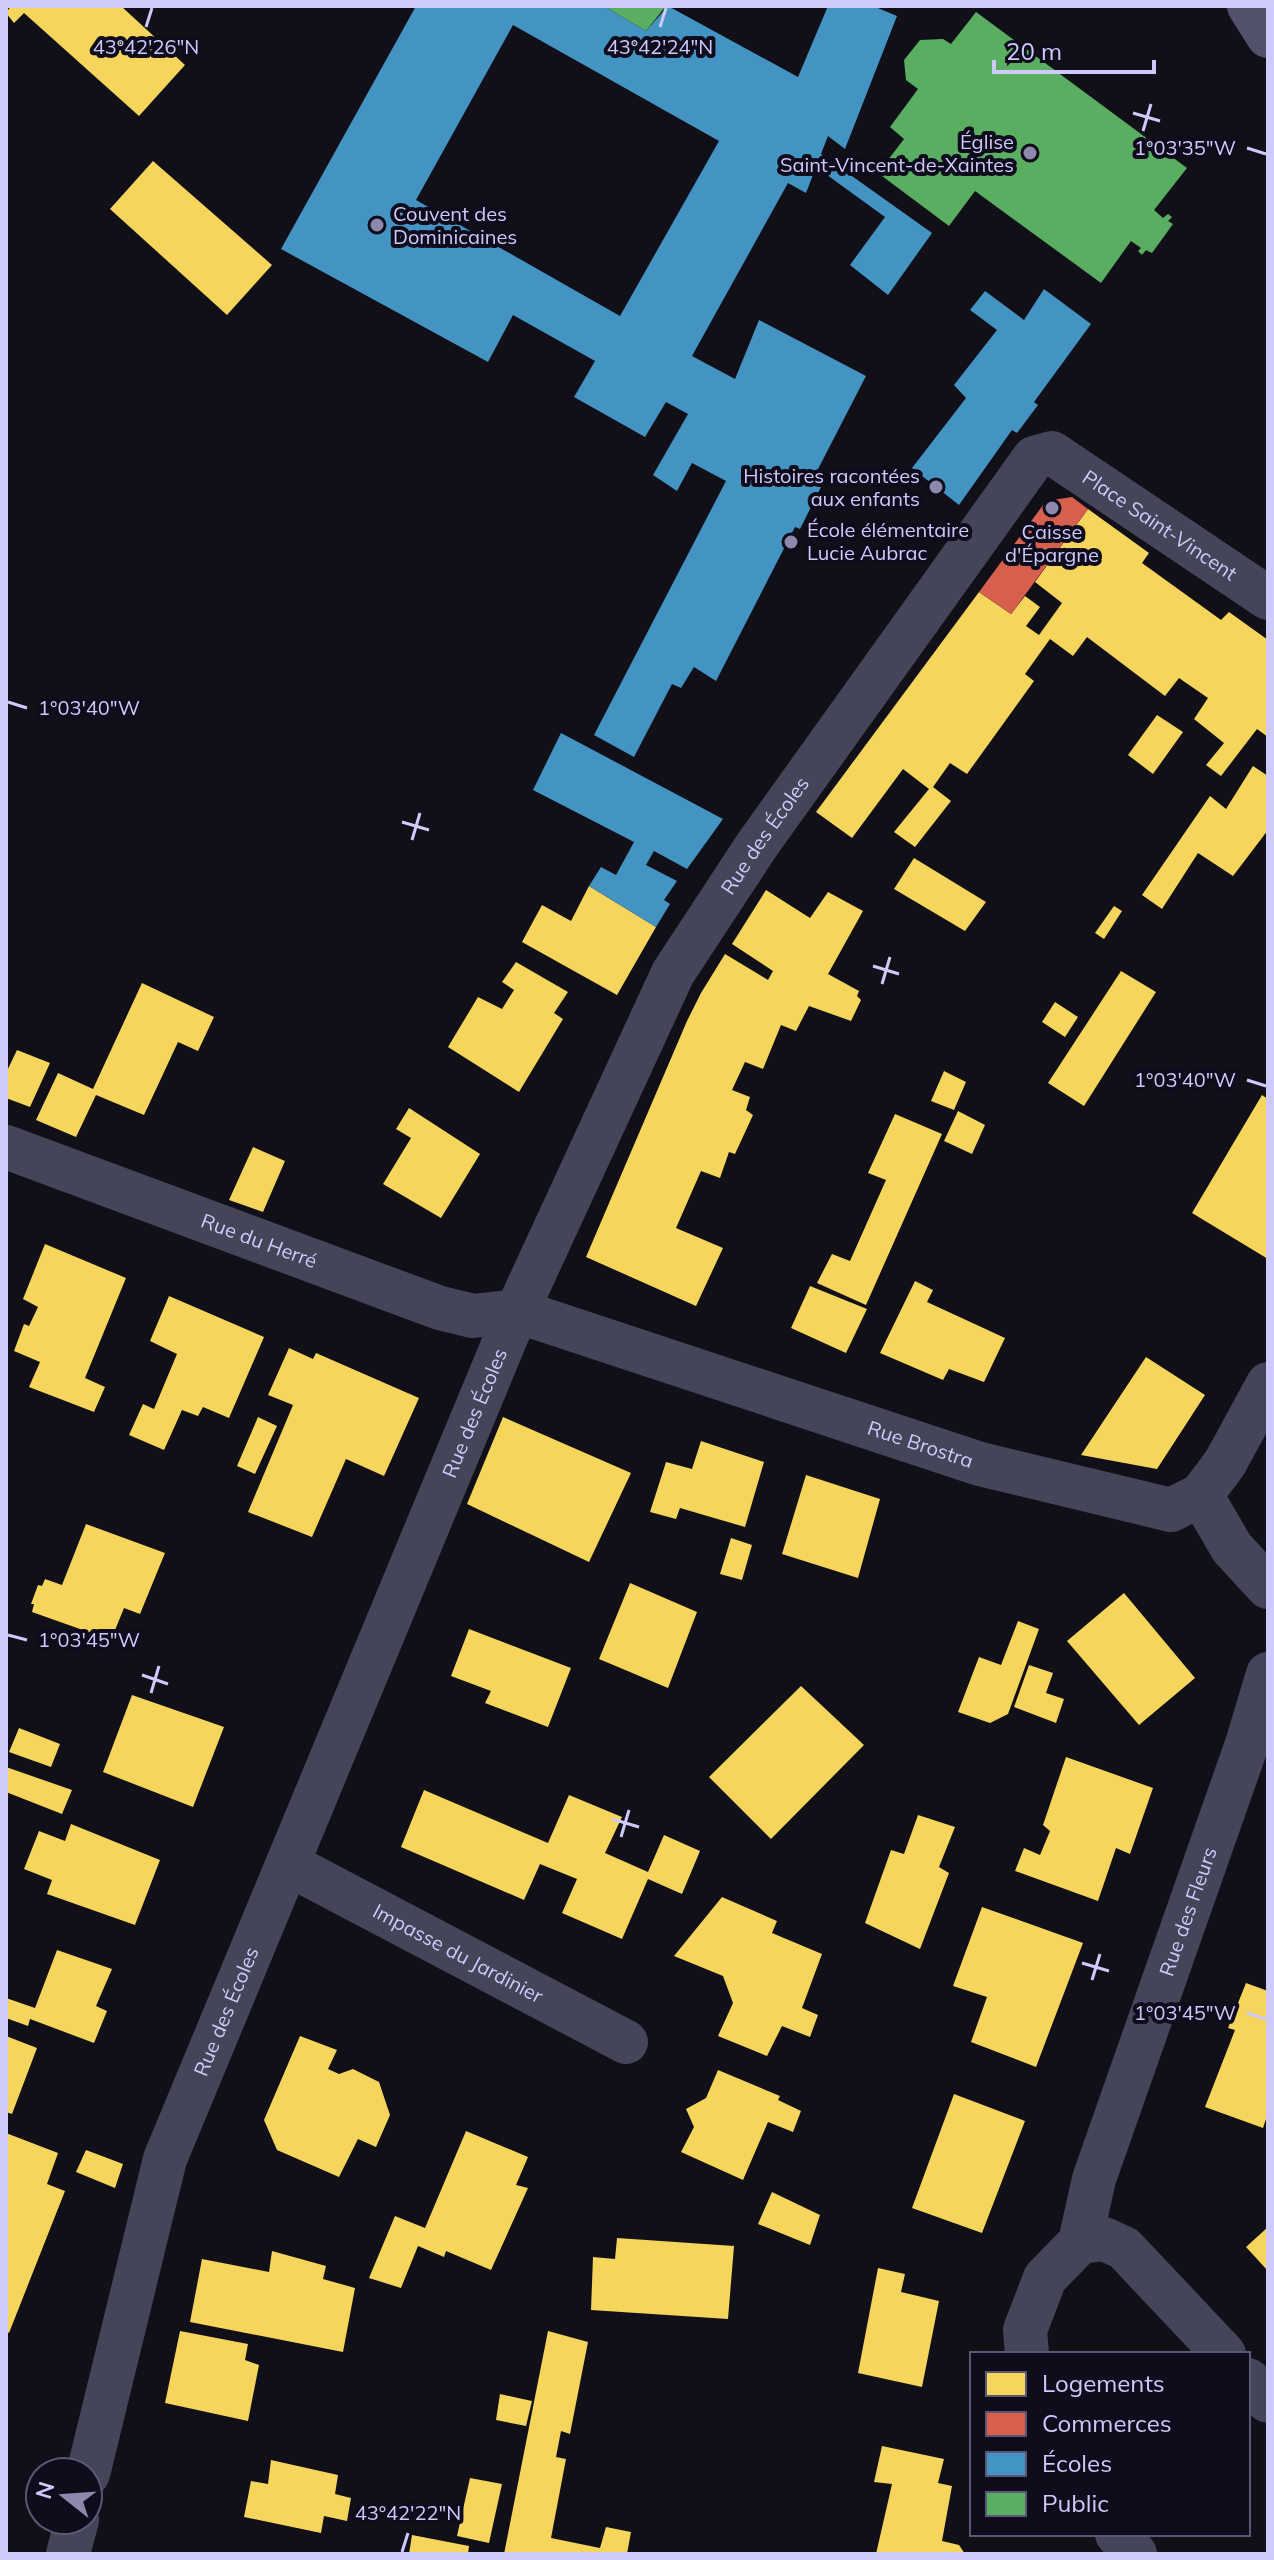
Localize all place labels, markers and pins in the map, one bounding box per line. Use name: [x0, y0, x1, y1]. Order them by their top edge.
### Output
place label: Église Saint-Vincent-de-Xaintes: [780, 129, 1014, 177]
marker: Église Saint-Vincent-de-Xaintes: [1021, 144, 1039, 162]
place label: Couvent des Dominicaines: [393, 201, 517, 249]
marker: Couvent des Dominicaines: [368, 216, 386, 234]
place label: Histoires racontées aux enfants: [743, 463, 920, 511]
marker: Histoires racontées aux enfants: [927, 478, 945, 496]
marker: Caisse d'Épargne: [1043, 499, 1061, 517]
place label: École élémentaire Lucie Aubrac: [807, 517, 969, 565]
place label: Caisse d'Épargne: [1005, 519, 1099, 567]
marker: École élémentaire Lucie Aubrac: [782, 533, 800, 551]

